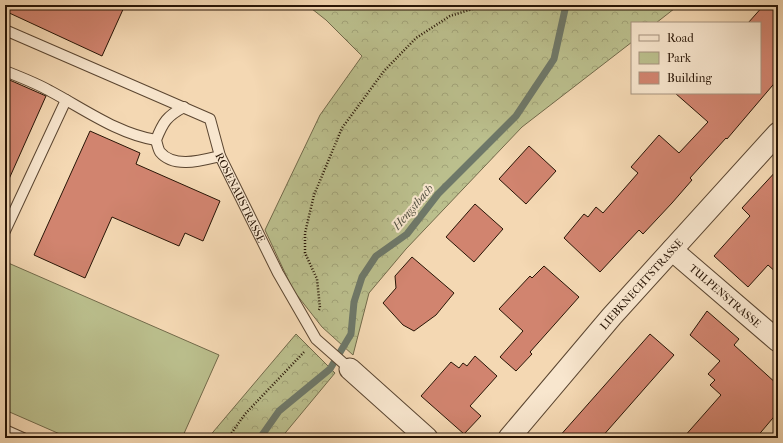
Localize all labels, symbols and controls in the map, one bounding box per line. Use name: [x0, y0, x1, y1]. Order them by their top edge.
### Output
legend: [631, 22, 761, 94]
text: Road: [667, 31, 694, 45]
text: Park: [667, 51, 692, 65]
text: Building: [667, 71, 712, 85]
street label: ROSENAUSTRASSE: [213, 150, 268, 245]
water label: Hengstbach: [389, 182, 436, 233]
street label: LIEBKNECHTSTRASSE: [597, 236, 686, 332]
street label: TULPENSTRASSE: [687, 261, 764, 330]

